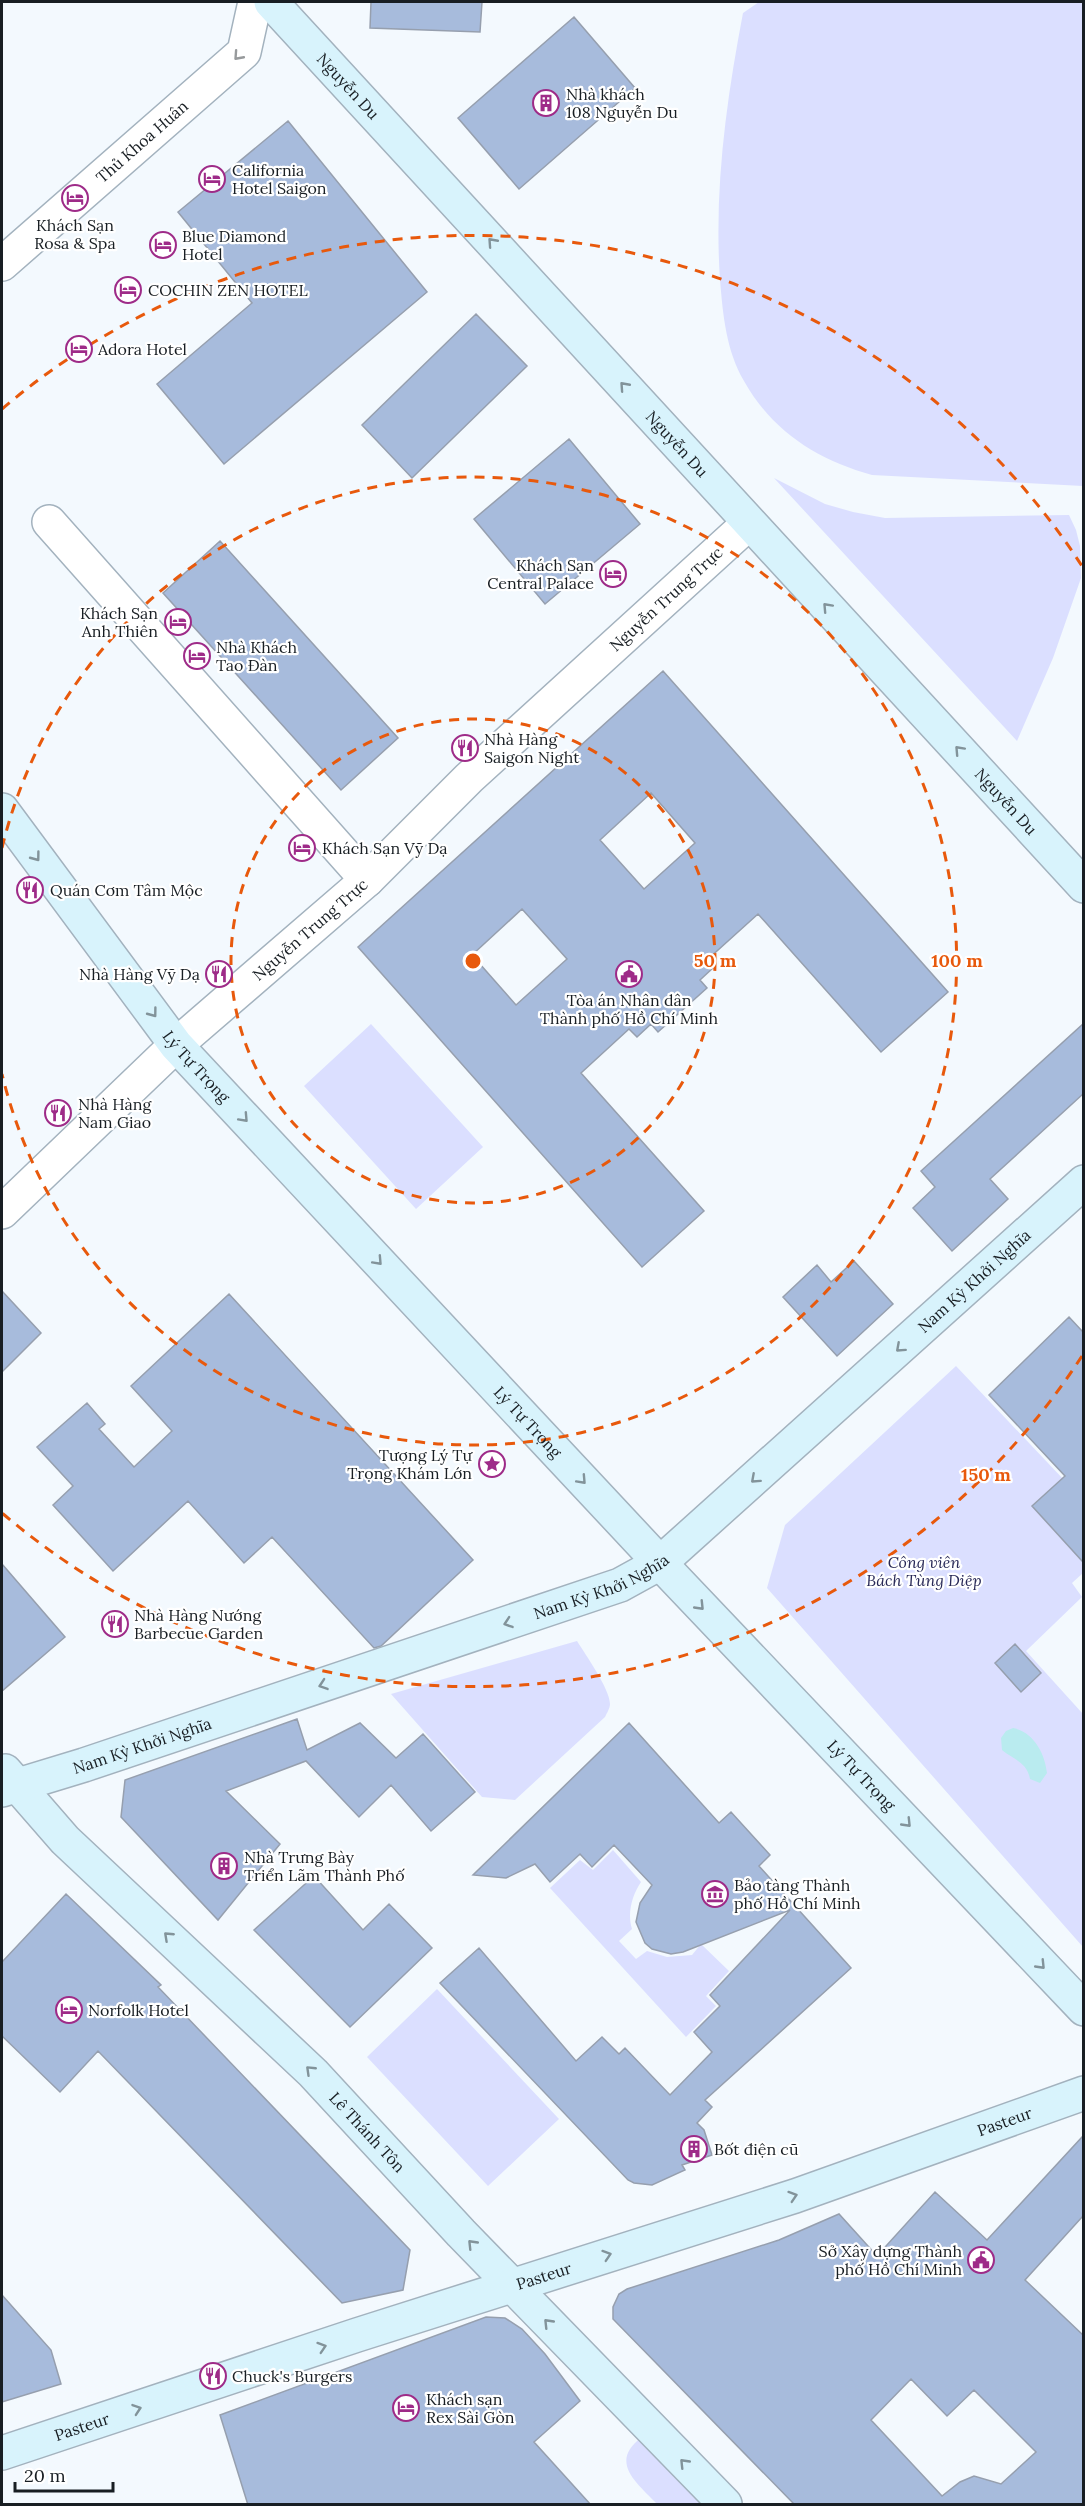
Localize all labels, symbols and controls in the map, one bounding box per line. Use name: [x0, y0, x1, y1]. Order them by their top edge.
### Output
one-way arrow: [234, 49, 245, 60]
street label: Nguyễn Du: [313, 49, 384, 124]
place label: Nhà khách 108 Nguyễn Du: [566, 84, 678, 122]
building icon: Nhà khách 108 Nguyễn Du: [531, 88, 561, 118]
street label: Thủ Khoa Huân: [92, 96, 192, 187]
place label: California Hotel Saigon: [232, 160, 327, 198]
hotel icon: California Hotel Saigon: [197, 164, 227, 194]
hotel icon: Khách Sạn Rosa & Spa: [60, 183, 90, 213]
place label: Khách Sạn Rosa & Spa: [34, 215, 116, 253]
place label: Blue Diamond Hotel: [182, 226, 287, 264]
hotel icon: Blue Diamond Hotel: [148, 230, 178, 260]
one-way arrow: [488, 238, 499, 249]
hotel icon: COCHIN ZEN HOTEL: [113, 275, 143, 305]
place label: COCHIN ZEN HOTEL: [148, 280, 308, 300]
hotel icon: Adora Hotel: [64, 334, 94, 364]
place label: Adora Hotel: [97, 339, 187, 359]
one-way arrow: [620, 382, 631, 393]
street label: Nguyễn Du: [642, 406, 713, 481]
street label: Nguyễn Trung Trực: [605, 542, 726, 655]
place label: Khách Sạn Central Palace: [487, 555, 594, 593]
hotel icon: Khách Sạn Central Palace: [598, 559, 628, 589]
place label: Khách Sạn Anh Thiên: [80, 603, 158, 641]
one-way arrow: [823, 603, 834, 614]
hotel icon: Khách Sạn Anh Thiên: [163, 607, 193, 637]
place label: Nhà Khách Tao Đàn: [216, 637, 298, 675]
hotel icon: Nhà Khách Tao Đàn: [182, 641, 212, 671]
place label: Nhà Hàng Saigon Night: [484, 729, 580, 767]
restaurant icon: Nhà Hàng Saigon Night: [450, 733, 480, 763]
one-way arrow: [955, 747, 966, 757]
street label: Nguyễn Du: [971, 764, 1042, 839]
hotel icon: Khách Sạn Vỹ Dạ: [287, 833, 317, 863]
place label: Khách Sạn Vỹ Dạ: [322, 838, 448, 858]
one-way arrow: [29, 850, 40, 861]
street label: Nguyễn Trung Trực: [248, 874, 372, 985]
restaurant icon: Quán Cơm Tâm Mộc: [15, 875, 45, 905]
place label: Quán Cơm Tâm Mộc: [50, 880, 203, 900]
text: 50 m: [694, 949, 737, 972]
text: 100 m: [931, 949, 983, 972]
centre of rings: [463, 951, 483, 971]
restaurant icon: Nhà Hàng Vỹ Dạ: [204, 959, 234, 989]
public building icon: Tòa án Nhân dân Thành phố Hồ Chí Minh: [614, 959, 644, 989]
place label: Nhà Hàng Vỹ Dạ: [79, 964, 200, 984]
place label: Tòa án Nhân dân Thành phố Hồ Chí Minh: [540, 990, 719, 1028]
one-way arrow: [146, 1007, 157, 1018]
street label: Lý Tự Trọng: [159, 1026, 235, 1107]
place label: Nhà Hàng Nam Giao: [78, 1094, 153, 1132]
restaurant icon: Nhà Hàng Nam Giao: [43, 1098, 73, 1128]
one-way arrow: [237, 1112, 248, 1122]
street label: Nam Kỳ Khởi Nghĩa: [913, 1225, 1035, 1337]
one-way arrow: [371, 1254, 382, 1264]
one-way arrow: [897, 1341, 908, 1352]
street label: Lý Tự Trọng: [490, 1382, 567, 1462]
place label: Tượng Lý Tự Trọng Khám Lớn: [347, 1445, 473, 1483]
place icon: Tượng Lý Tự Trọng Khám Lớn: [477, 1449, 507, 1479]
text: 150 m: [961, 1463, 1011, 1486]
one-way arrow: [752, 1472, 762, 1483]
one-way arrow: [575, 1473, 586, 1484]
street label: Nam Kỳ Khởi Nghĩa: [531, 1550, 673, 1623]
park label: Công viên Bách Tùng Diệp: [866, 1552, 982, 1590]
one-way arrow: [693, 1599, 704, 1609]
place label: Nhà Hàng Nướng Barbecue Garden: [134, 1605, 263, 1643]
restaurant icon: Nhà Hàng Nướng Barbecue Garden: [100, 1609, 130, 1639]
one-way arrow: [503, 1616, 514, 1628]
one-way arrow: [318, 1677, 329, 1690]
street label: Nam Kỳ Khởi Nghĩa: [70, 1713, 214, 1778]
street label: Lý Tự Trọng: [823, 1735, 901, 1816]
one-way arrow: [899, 1816, 910, 1827]
place label: Nhà Trưng Bày Triển Lãm Thành Phố: [244, 1847, 405, 1885]
building icon: Nhà Trưng Bày Triển Lãm Thành Phố: [209, 1851, 239, 1881]
place label: Bảo tàng Thành phố Hồ Chí Minh: [734, 1875, 861, 1913]
museum icon: Bảo tàng Thành phố Hồ Chí Minh: [700, 1879, 730, 1909]
one-way arrow: [165, 1933, 176, 1944]
one-way arrow: [1034, 1958, 1045, 1968]
hotel icon: Norfolk Hotel: [54, 1995, 84, 2025]
place label: Norfolk Hotel: [88, 2000, 189, 2020]
one-way arrow: [307, 2066, 317, 2077]
street label: Lê Thánh Tôn: [325, 2088, 410, 2176]
street label: Pasteur: [974, 2102, 1035, 2140]
building icon: Bốt điện cũ: [679, 2134, 709, 2164]
place label: Bốt điện cũ: [714, 2139, 799, 2159]
one-way arrow: [787, 2191, 798, 2203]
one-way arrow: [468, 2240, 479, 2251]
place label: Sở Xây dựng Thành phố Hồ Chí Minh: [819, 2241, 962, 2279]
public building icon: Sở Xây dựng Thành phố Hồ Chí Minh: [966, 2245, 996, 2275]
one-way arrow: [601, 2250, 612, 2262]
street label: Pasteur: [514, 2258, 574, 2294]
one-way arrow: [545, 2319, 556, 2330]
one-way arrow: [316, 2342, 327, 2354]
restaurant icon: Chuck's Burgers: [198, 2361, 228, 2391]
place label: Chuck's Burgers: [232, 2366, 352, 2386]
place label: Khách sạn Rex Sài Gòn: [426, 2389, 515, 2427]
hotel icon: Khách sạn Rex Sài Gòn: [391, 2393, 421, 2423]
one-way arrow: [131, 2404, 142, 2416]
street label: Pasteur: [52, 2408, 112, 2445]
scale bar: [15, 2455, 112, 2493]
one-way arrow: [681, 2459, 692, 2470]
text: 20 m: [24, 2464, 66, 2487]

